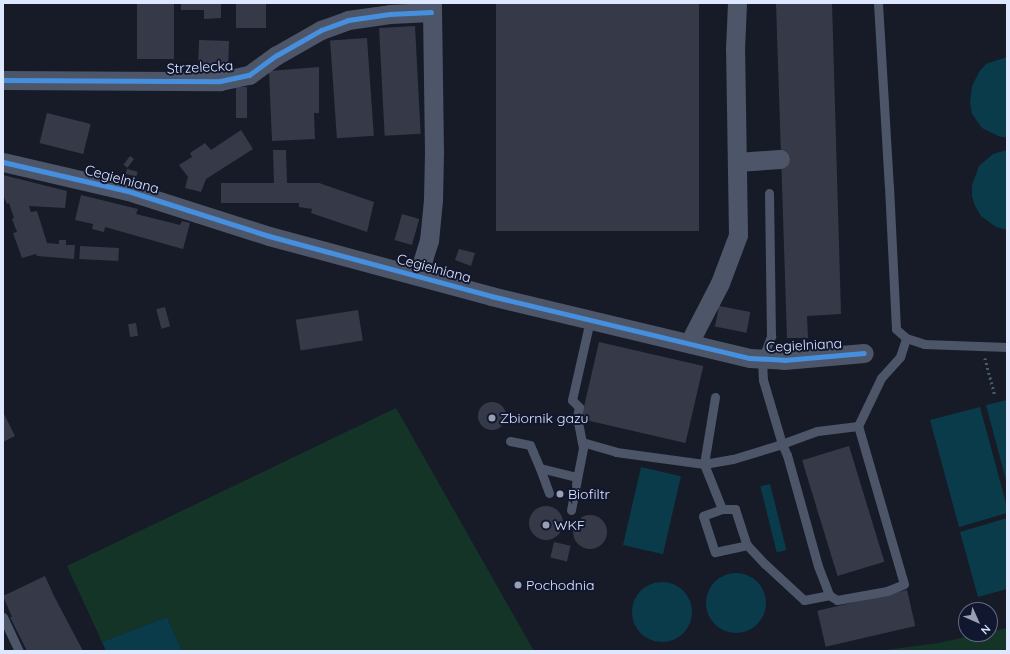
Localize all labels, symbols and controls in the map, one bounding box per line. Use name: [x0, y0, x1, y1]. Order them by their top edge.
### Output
street label: Strzelecka: [166, 57, 234, 77]
street label: Cegielniana: [83, 161, 161, 197]
street label: Cegielniana: [395, 250, 473, 286]
street label: Cegielniana: [766, 335, 842, 355]
place label: Zbiornik gazu: [500, 410, 589, 426]
marker: Zbiornik gazu: [487, 413, 497, 423]
place label: Biofiltr: [568, 486, 610, 502]
marker: Biofiltr: [555, 489, 565, 499]
place label: WKF: [554, 517, 585, 533]
marker: WKF: [541, 520, 551, 530]
place label: Pochodnia: [526, 577, 594, 593]
marker: Pochodnia: [513, 580, 523, 590]
north arrow: [958, 602, 998, 642]
text: N: [978, 622, 994, 638]

